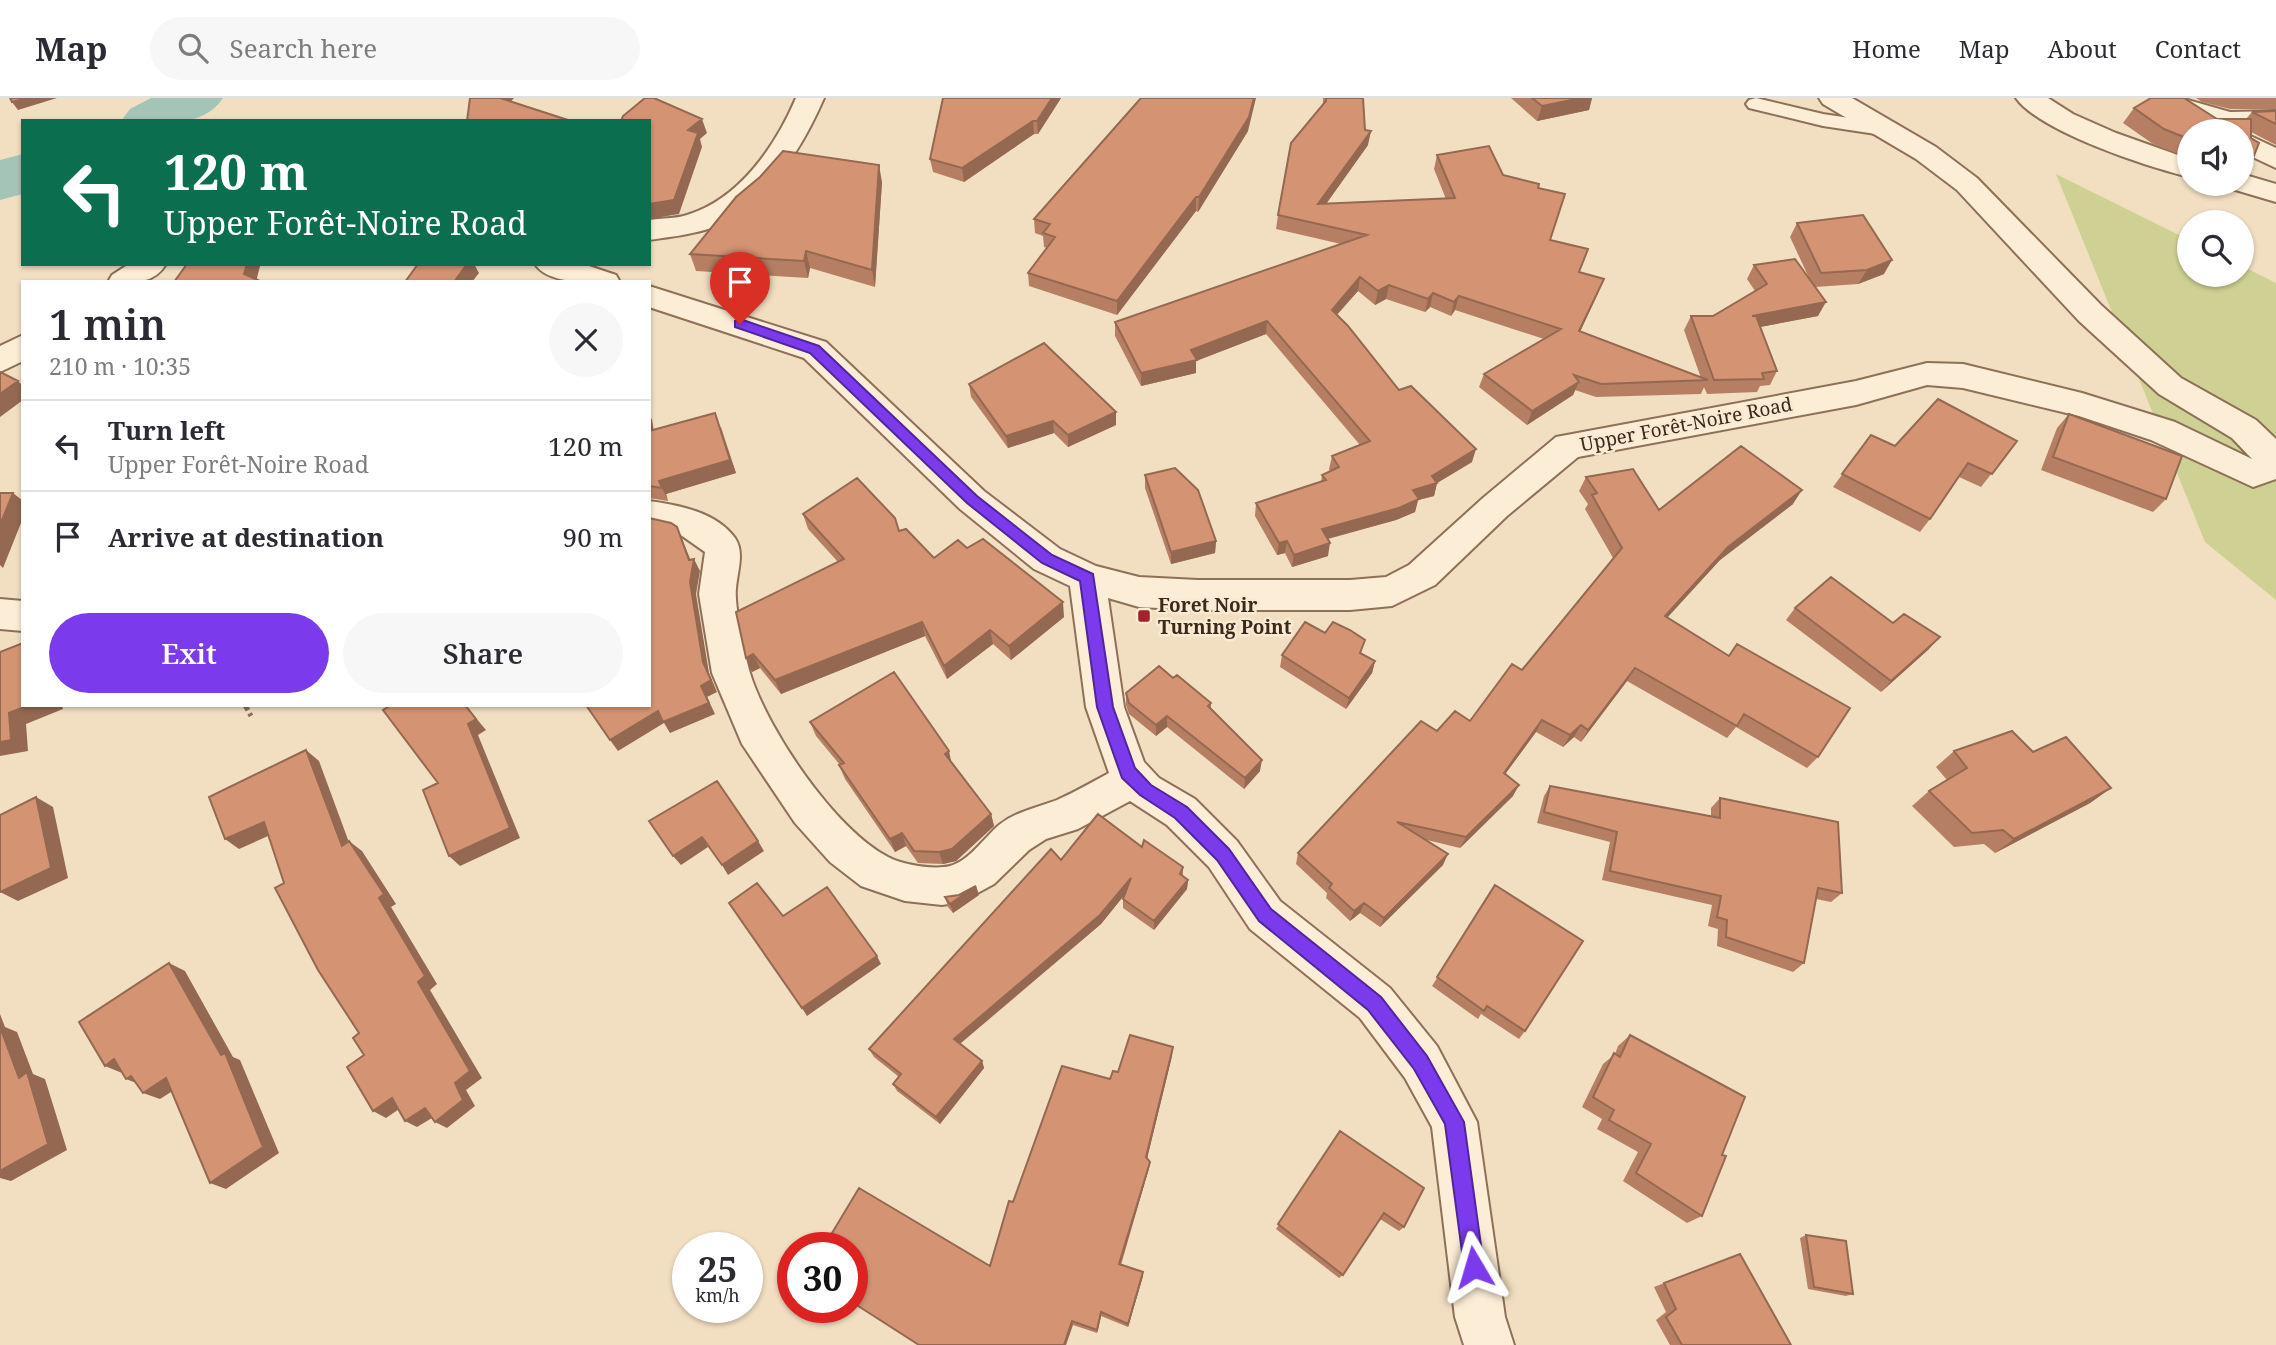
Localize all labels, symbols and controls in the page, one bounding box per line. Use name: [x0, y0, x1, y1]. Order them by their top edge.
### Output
search box: [150, 17, 640, 80]
text: Map: [35, 26, 108, 71]
icon: search: [174, 29, 212, 67]
text: Search here: [230, 30, 377, 66]
text: Home: [1852, 32, 1921, 65]
text: Map: [1959, 32, 2010, 65]
text: About: [2048, 32, 2117, 65]
text: Contact: [2155, 32, 2241, 65]
map controls: [2177, 119, 2254, 287]
button: sound: [2177, 119, 2254, 196]
text: 120 m: [164, 138, 308, 204]
icon: left: [49, 147, 140, 238]
text: Upper Forêt-Noire Road: [164, 201, 527, 244]
button: search: [2177, 210, 2254, 287]
pin: [710, 252, 770, 324]
icon: arrive: [721, 263, 759, 301]
text: 1 min: [49, 295, 166, 352]
button: close: [549, 303, 623, 377]
text: 210 m · 10:35: [49, 350, 191, 382]
street label: Upper Forêt-Noire Road: [1578, 391, 1795, 457]
text: Turn left: [108, 412, 225, 448]
icon: left: [49, 427, 87, 465]
text: 120 m: [548, 428, 623, 464]
text: Upper Forêt-Noire Road: [108, 448, 369, 480]
icon: arrive: [49, 518, 87, 556]
text: Arrive at destination: [108, 519, 384, 555]
text: 90 m: [563, 519, 623, 555]
place label: Foret Noir Turning Point: [1158, 592, 1292, 640]
marker: Foret Noir Turning Point: [1136, 608, 1152, 624]
button: Exit: [49, 613, 329, 693]
button: Share: [343, 613, 623, 693]
position arrow: [1437, 1230, 1511, 1304]
speed limit sign: 30: [777, 1232, 868, 1323]
text: 25: [698, 1245, 737, 1292]
text: km/h: [695, 1283, 740, 1307]

